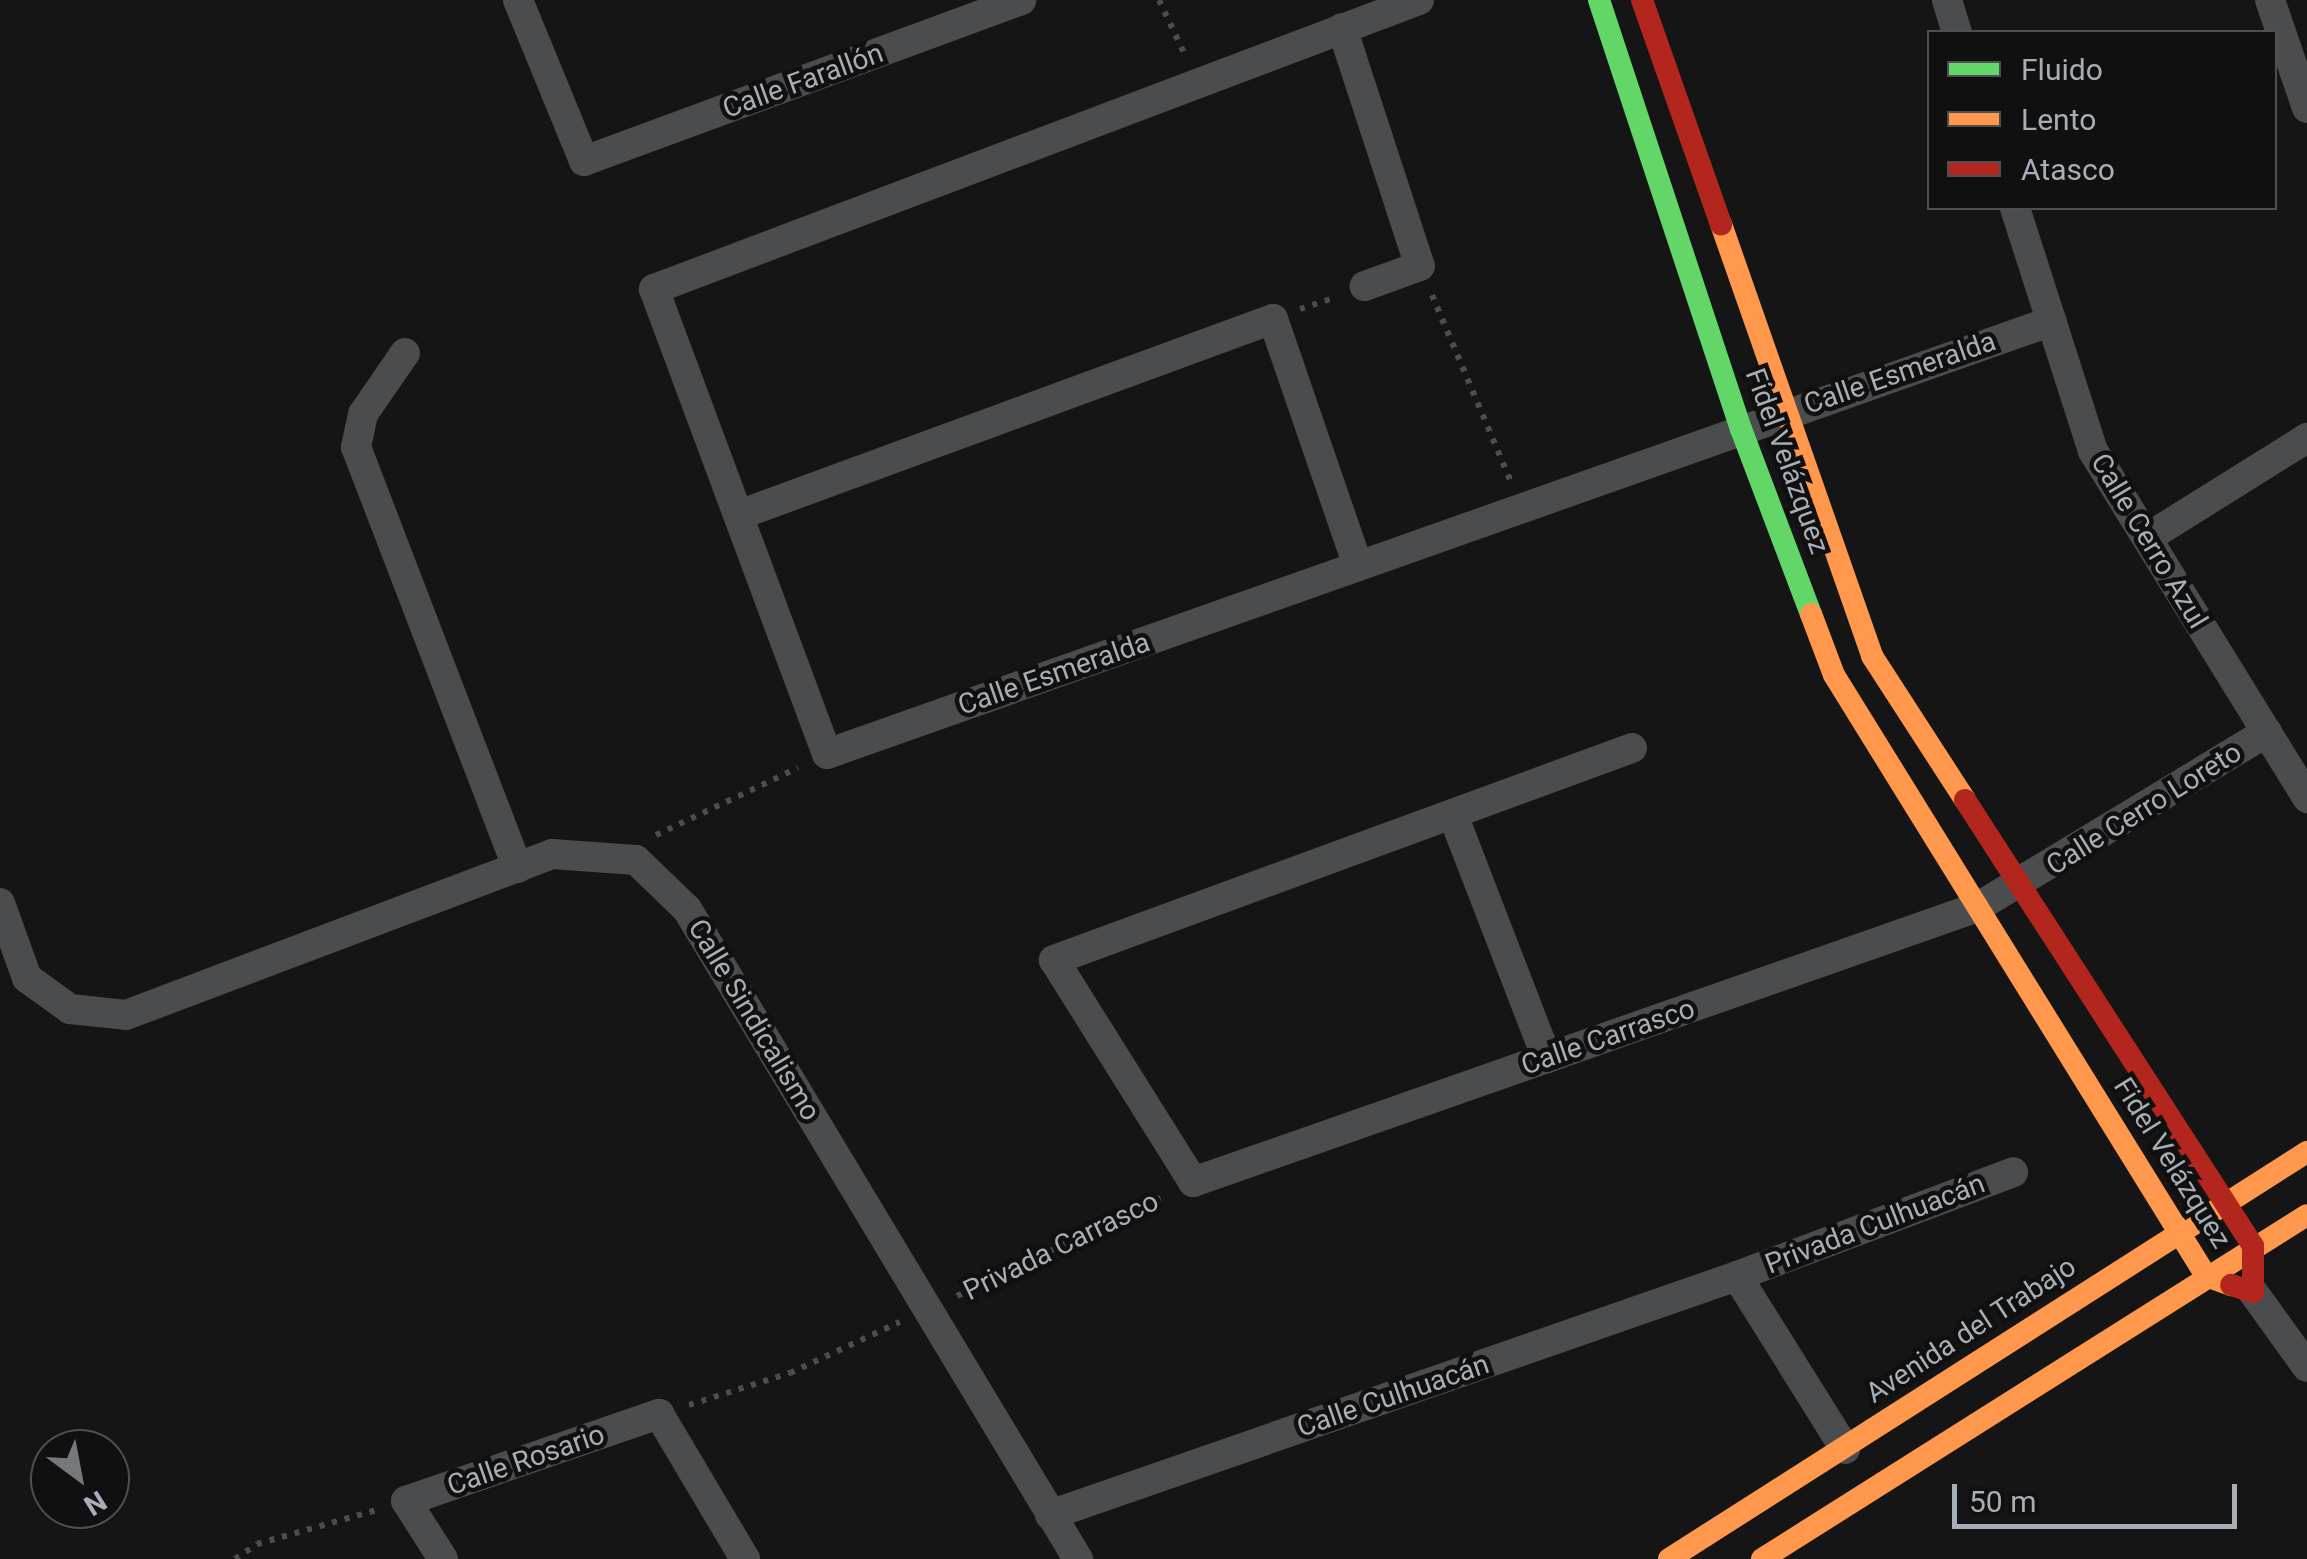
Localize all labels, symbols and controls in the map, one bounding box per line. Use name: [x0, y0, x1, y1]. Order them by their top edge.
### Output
legend: [1927, 30, 2277, 210]
street label: Calle Farallón: [718, 36, 888, 126]
text: Fluido: [2021, 52, 2103, 87]
text: Lento: [2021, 102, 2096, 137]
text: Atasco: [2021, 152, 2115, 187]
street label: Calle Esmeralda: [1800, 324, 2000, 422]
street label: Fidel Velázquez: [1738, 364, 1836, 558]
street label: Calle Cerro Azul: [2084, 447, 2214, 635]
street label: Calle Esmeralda: [954, 625, 1154, 723]
street label: Calle Cerro Loreto: [2040, 736, 2248, 882]
street label: Calle Sindicalismo: [681, 913, 827, 1127]
street label: Calle Carrasco: [1517, 992, 1699, 1082]
street label: Fidel Velázquez: [2106, 1072, 2238, 1254]
street label: Privada Culhuacán: [1760, 1167, 1990, 1281]
street label: Privada Carrasco: [958, 1184, 1164, 1308]
street label: Avenida del Trabajo: [1860, 1249, 2082, 1411]
street label: Calle Culhuacán: [1293, 1347, 1493, 1445]
street label: Calle Rosario: [443, 1417, 609, 1503]
north arrow: [30, 1429, 130, 1529]
scale bar: [1957, 1464, 2242, 1526]
text: N: [78, 1484, 112, 1522]
text: 50 m: [1969, 1484, 2036, 1519]

